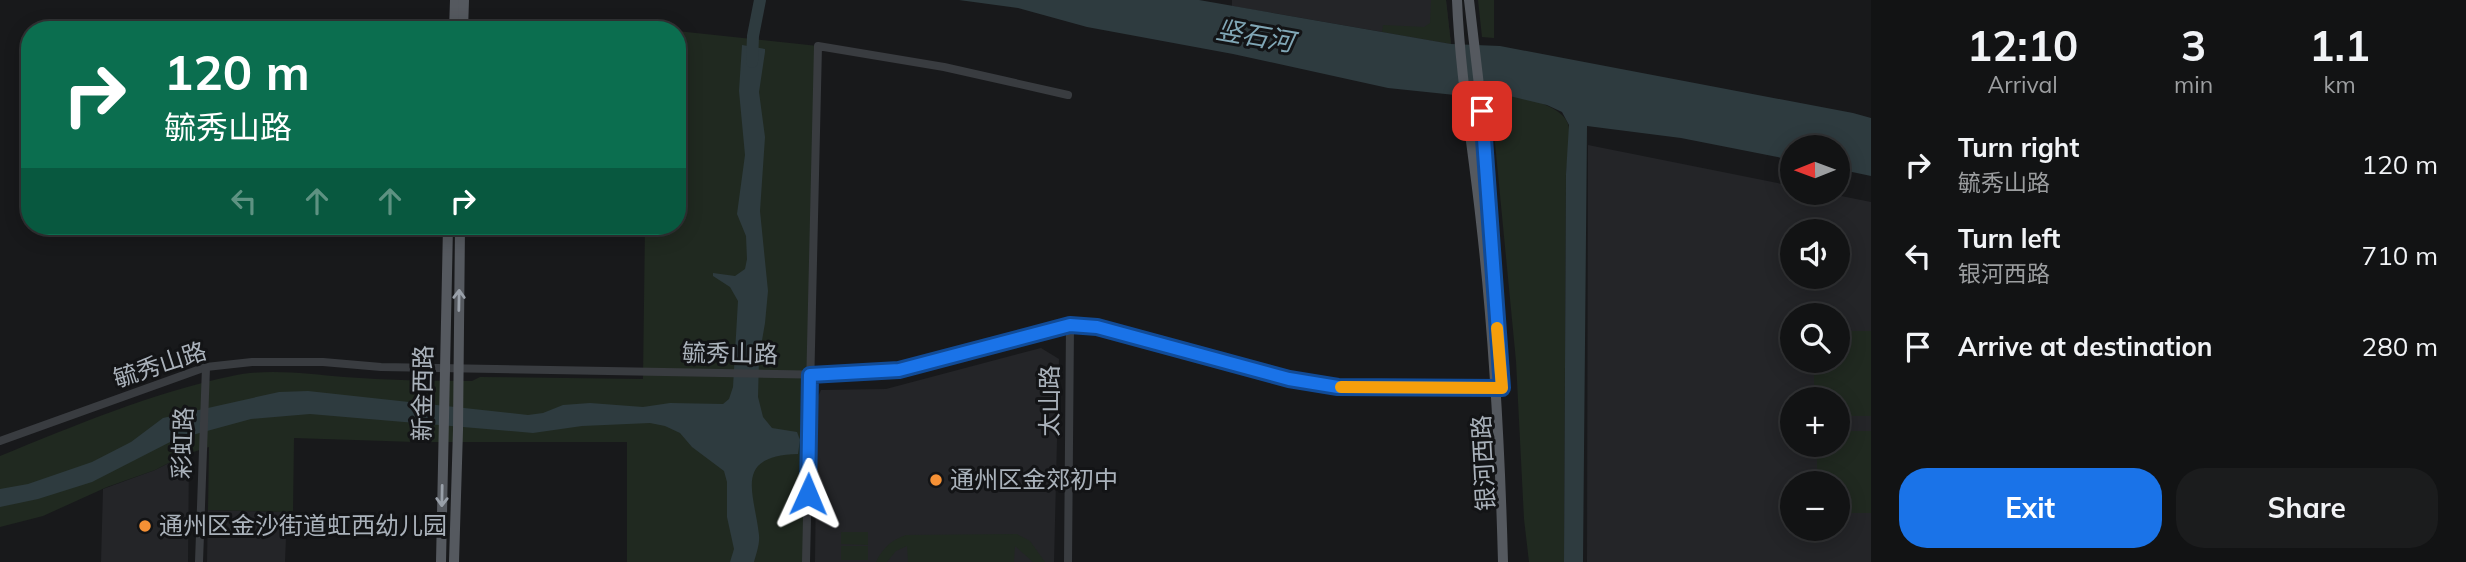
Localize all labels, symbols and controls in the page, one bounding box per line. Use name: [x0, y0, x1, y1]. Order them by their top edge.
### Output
water label: 竖石河: [1214, 12, 1301, 59]
text: 12:10: [1967, 19, 2078, 72]
text: 3: [2181, 19, 2206, 72]
text: 1.1: [2309, 19, 2370, 72]
text: 120 m: [164, 41, 310, 102]
icon: right: [49, 49, 140, 140]
text: Arrival: [1987, 70, 2058, 99]
text: min: [2174, 70, 2213, 99]
text: km: [2324, 70, 2356, 99]
pin: [1452, 81, 1512, 141]
icon: arrive: [1463, 92, 1501, 130]
text: 毓秀山路: [164, 107, 292, 147]
text: Turn right: [1958, 131, 2079, 164]
north arrow: [1780, 135, 1850, 205]
map controls: [1780, 135, 1850, 541]
icon: right: [1899, 146, 1937, 184]
text: 120 m: [2362, 148, 2438, 181]
text: 毓秀山路: [1958, 168, 2050, 197]
icon: left: [225, 182, 263, 220]
icon: ahead: [298, 182, 336, 220]
icon: ahead: [371, 182, 409, 220]
icon: right: [444, 182, 482, 220]
button: sound: [1780, 219, 1850, 289]
text: Turn left: [1958, 222, 2060, 255]
icon: left: [1899, 237, 1937, 275]
text: 710 m: [2362, 239, 2438, 272]
text: 银河西路: [1958, 259, 2050, 288]
one-way arrow: [452, 289, 465, 312]
button: search: [1780, 303, 1850, 373]
icon: arrive: [1899, 328, 1937, 366]
text: Arrive at destination: [1958, 330, 2213, 363]
text: 280 m: [2362, 330, 2438, 363]
street label: 毓秀山路: [109, 335, 210, 393]
street label: 毓秀山路: [682, 337, 778, 369]
street label: 新金西路: [406, 345, 438, 441]
street label: 太山路: [1034, 365, 1064, 437]
button: +: [1780, 387, 1850, 457]
street label: 彩虹路: [166, 406, 198, 479]
street label: 银河西路: [1466, 414, 1500, 512]
position arrow: [771, 457, 845, 531]
place label: 通州区金郊初中: [950, 464, 1118, 494]
button: Exit: [1899, 468, 2162, 548]
button: Share: [2176, 468, 2438, 548]
button: −: [1780, 471, 1850, 541]
marker: 通州区金郊初中: [928, 472, 944, 488]
one-way arrow: [435, 484, 449, 507]
place label: 通州区金沙街道虹西幼儿园: [159, 510, 447, 540]
marker: 通州区金沙街道虹西幼儿园: [137, 518, 153, 534]

